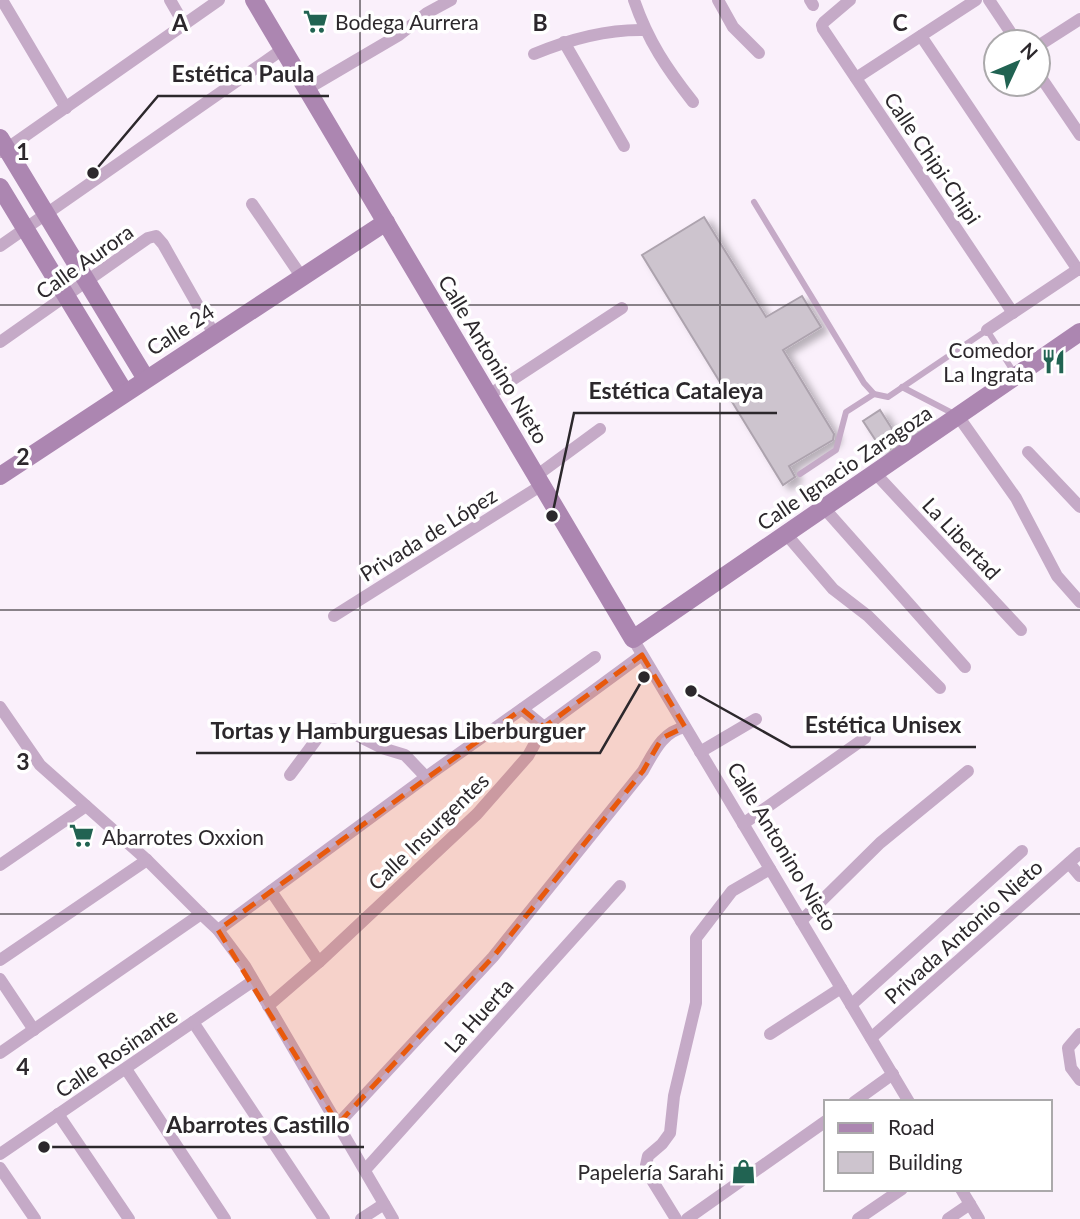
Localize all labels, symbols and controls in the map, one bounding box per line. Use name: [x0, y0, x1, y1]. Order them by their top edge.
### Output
supermarket icon: Bodega Aurrera: [301, 7, 329, 35]
text: A: [171, 8, 189, 36]
text: B: [532, 8, 548, 36]
text: C: [892, 8, 908, 36]
place label: Bodega Aurrera: [335, 9, 479, 34]
north arrow: [982, 28, 1052, 98]
text: N: [1016, 38, 1043, 64]
callout: Estética Paula: [158, 52, 329, 96]
text: Estética Paula: [172, 59, 314, 87]
street label: Calle Chipi-Chipi: [880, 87, 986, 229]
text: 1: [16, 137, 30, 165]
street label: Calle Aurora: [31, 218, 137, 304]
street label: Calle Antonino Nieto: [434, 270, 554, 448]
street label: Calle 24: [142, 298, 218, 360]
place label: Comedor La Ingrata: [943, 337, 1034, 386]
restaurant icon: Comedor La Ingrata: [1040, 347, 1068, 375]
callout: Estética Cataleya: [574, 369, 777, 413]
text: Estética Cataleya: [588, 376, 764, 404]
street label: Calle Ignacio Zaragoza: [752, 399, 936, 535]
text: 2: [16, 442, 30, 470]
street label: Privada de López: [355, 482, 501, 586]
street label: La Libertad: [918, 492, 1006, 584]
callout: Estética Unisex: [791, 703, 976, 747]
callout: Tortas y Hamburguesas Liberburguer: [196, 709, 600, 753]
text: Estética Unisex: [805, 710, 961, 738]
text: Tortas y Hamburguesas Liberburguer: [210, 716, 586, 744]
text: 3: [16, 747, 30, 775]
street label: Calle Antonino Nieto: [723, 757, 843, 935]
street label: Calle Insurgentes: [363, 767, 493, 895]
supermarket icon: Abarrotes Oxxion: [68, 822, 96, 850]
place label: Abarrotes Oxxion: [102, 824, 264, 849]
street label: Privada Antonio Nieto: [879, 854, 1047, 1008]
street label: La Huerta: [438, 973, 518, 1057]
street label: Calle Rosinante: [50, 1002, 182, 1102]
text: 4: [16, 1052, 30, 1080]
legend: [824, 1100, 1052, 1191]
callout: Abarrotes Castillo: [152, 1103, 364, 1147]
text: Abarrotes Castillo: [165, 1110, 350, 1138]
text: Road: [888, 1114, 935, 1139]
text: Building: [888, 1149, 963, 1174]
shop icon: Papelería Sarahi: [730, 1157, 758, 1185]
place label: Papelería Sarahi: [578, 1159, 724, 1184]

